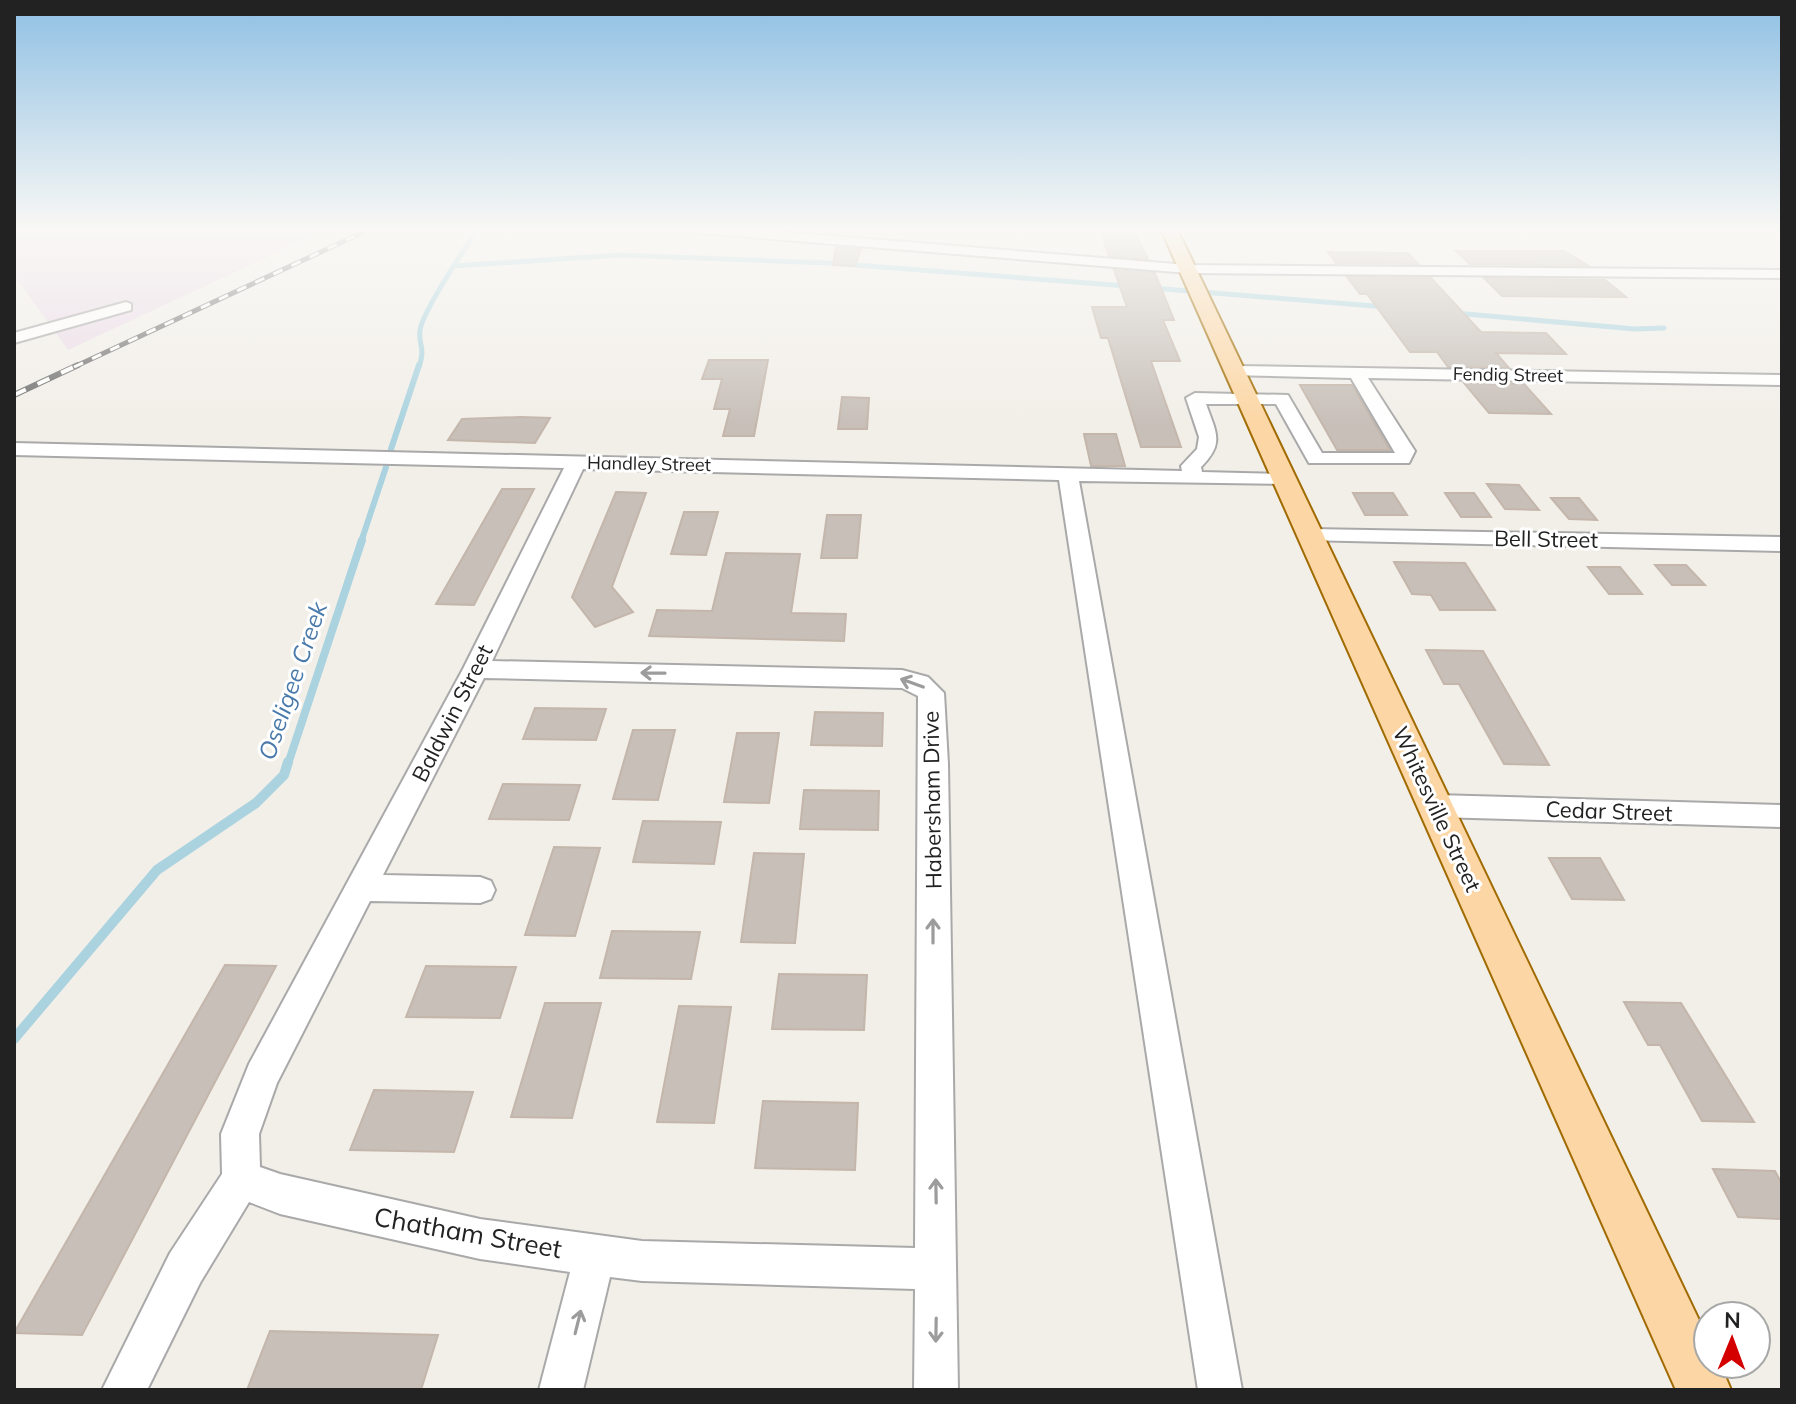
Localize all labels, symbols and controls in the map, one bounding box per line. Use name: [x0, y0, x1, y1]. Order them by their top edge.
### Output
street label: Fendig Street: [1453, 362, 1563, 387]
street label: Handley Street: [587, 451, 711, 476]
street label: Bell Street: [1494, 524, 1599, 554]
water label: Oseligee Creek: [251, 597, 333, 764]
street label: Baldwin Street: [405, 639, 499, 786]
one-way arrow: [640, 665, 667, 681]
one-way arrow: [900, 675, 925, 690]
street label: Habersham Drive: [916, 711, 948, 889]
street label: Whitesville Street: [1387, 722, 1488, 896]
street label: Cedar Street: [1545, 795, 1673, 827]
one-way arrow: [925, 918, 941, 945]
one-way arrow: [928, 1178, 944, 1205]
street label: Chatham Street: [372, 1200, 565, 1265]
north arrow: [1692, 1300, 1772, 1380]
text: N: [1724, 1306, 1741, 1334]
one-way arrow: [572, 1310, 587, 1336]
one-way arrow: [929, 1316, 944, 1343]

